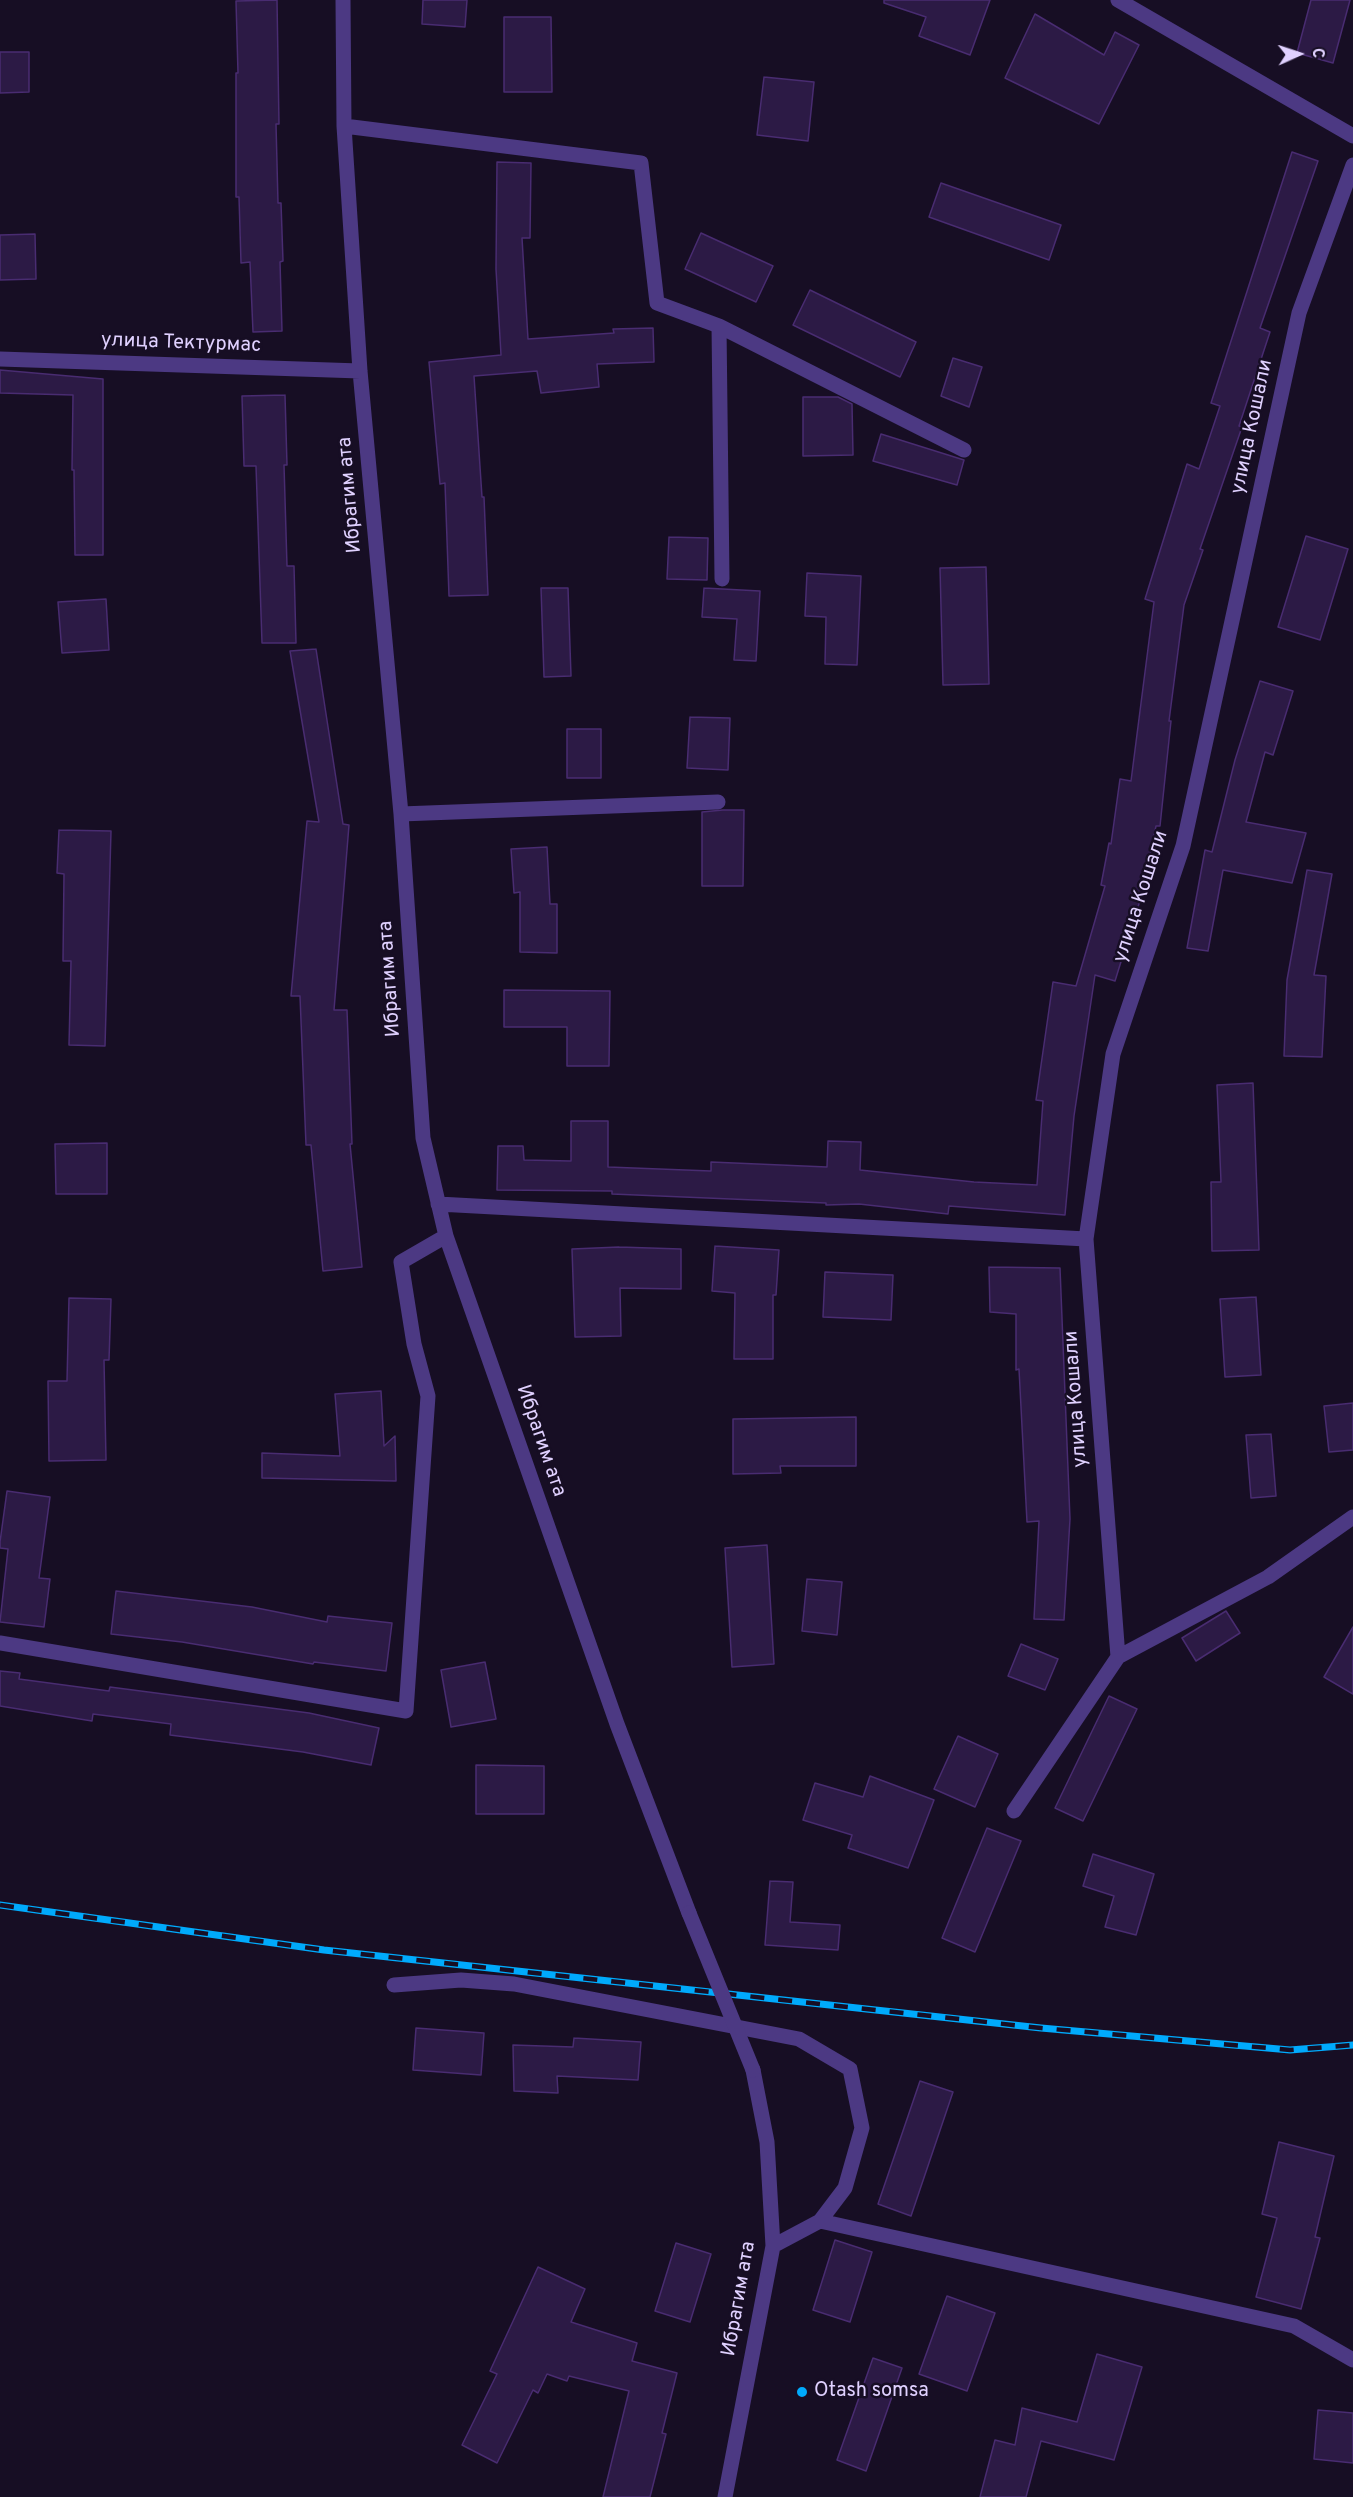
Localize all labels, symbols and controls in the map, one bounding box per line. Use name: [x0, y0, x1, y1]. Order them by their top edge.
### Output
north arrow: [1269, 24, 1329, 84]
text: С: [1307, 47, 1327, 59]
street label: улица Тектурмас: [101, 329, 261, 359]
street label: улица Кошали: [1227, 357, 1279, 497]
street label: Ибрагим ата: [334, 436, 368, 554]
street label: улица Кошали: [1109, 828, 1175, 966]
street label: Ибрагим ата: [375, 920, 407, 1038]
street label: улица Кошали: [1060, 1330, 1094, 1468]
street label: Ибрагим ата: [510, 1382, 570, 1500]
street label: Ибрагим ата: [718, 2240, 762, 2358]
place label: Otash somsa: [814, 2380, 929, 2404]
marker: Otash somsa: [795, 2385, 809, 2399]

